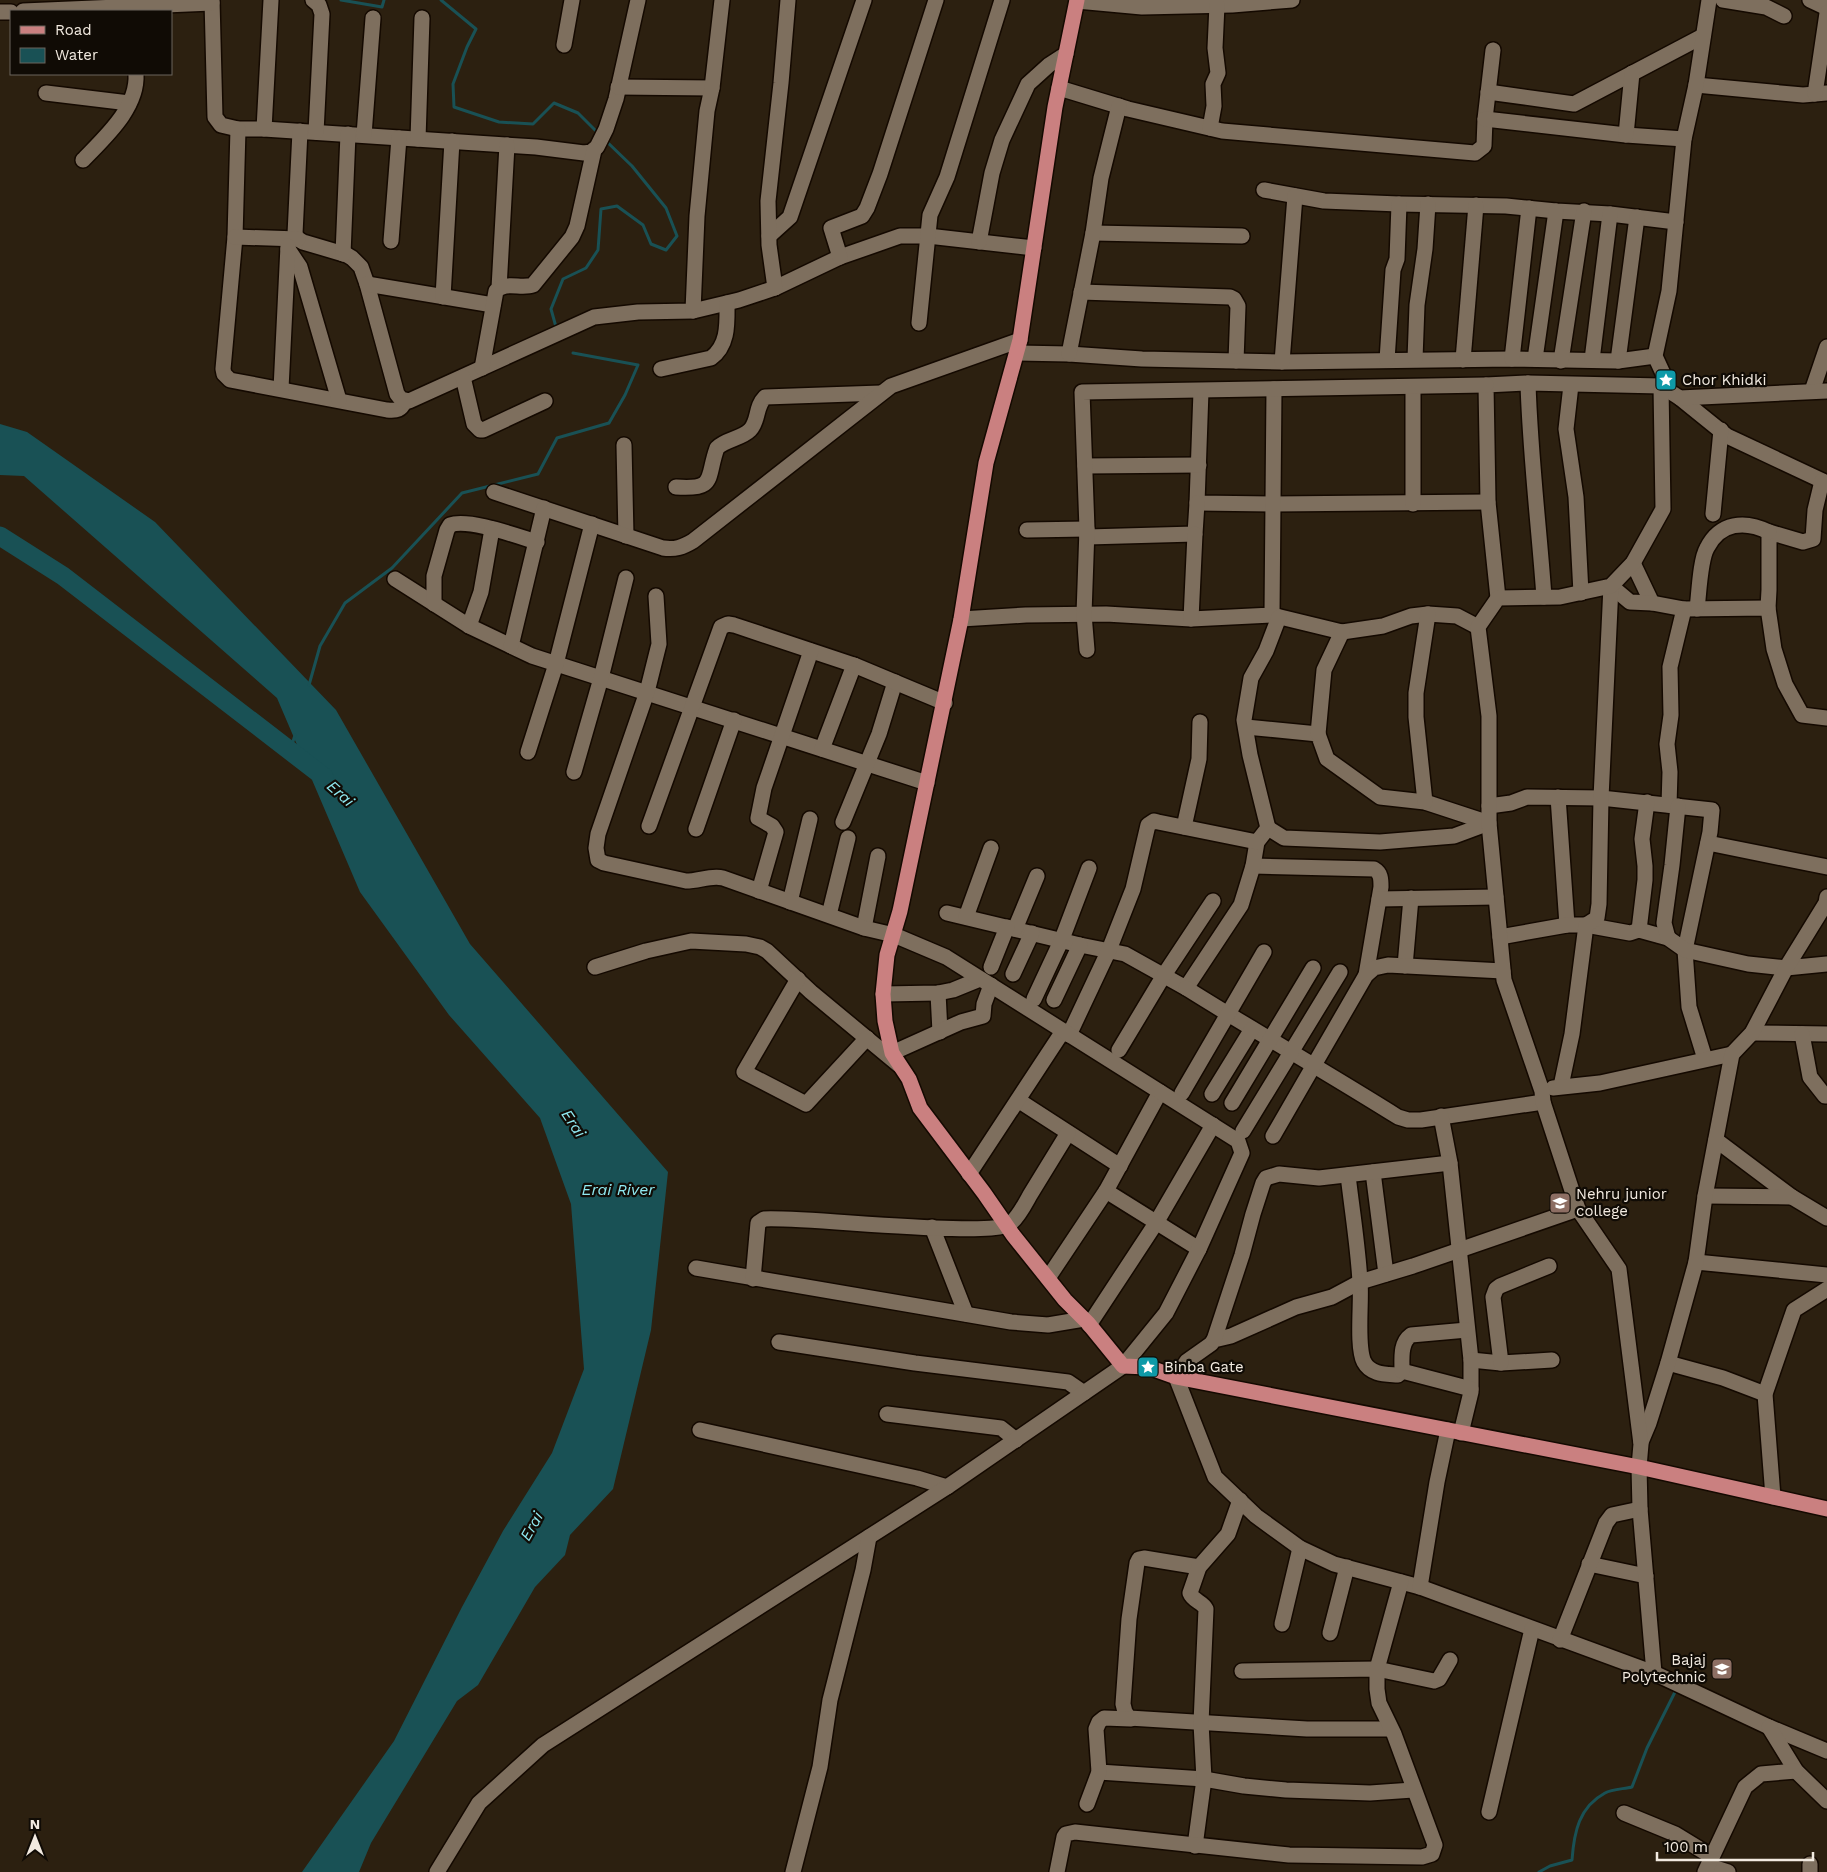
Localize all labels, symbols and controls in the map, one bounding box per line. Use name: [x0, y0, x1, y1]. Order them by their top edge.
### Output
legend: [10, 10, 172, 75]
text: Road: [55, 21, 92, 39]
text: Water: [55, 46, 98, 64]
place icon: Chor Khidki: [1654, 368, 1678, 392]
place label: Chor Khidki: [1682, 371, 1766, 389]
water label: Erai: [323, 776, 359, 811]
water label: Erai: [557, 1106, 590, 1142]
water label: Erai River: [581, 1180, 655, 1199]
place label: Nehru junior college: [1576, 1185, 1667, 1220]
school or university icon: Nehru junior college: [1548, 1191, 1572, 1215]
place icon: Binba Gate: [1136, 1355, 1160, 1379]
place label: Binba Gate: [1164, 1358, 1244, 1376]
water label: Erai: [516, 1508, 548, 1544]
place label: Bajaj Polytechnic: [1622, 1651, 1706, 1686]
school or university icon: Bajaj Polytechnic: [1710, 1657, 1734, 1681]
north arrow: [10, 1812, 60, 1862]
text: N: [30, 1816, 40, 1832]
scale bar: [1657, 1830, 1813, 1862]
text: 100 m: [1664, 1838, 1708, 1856]

